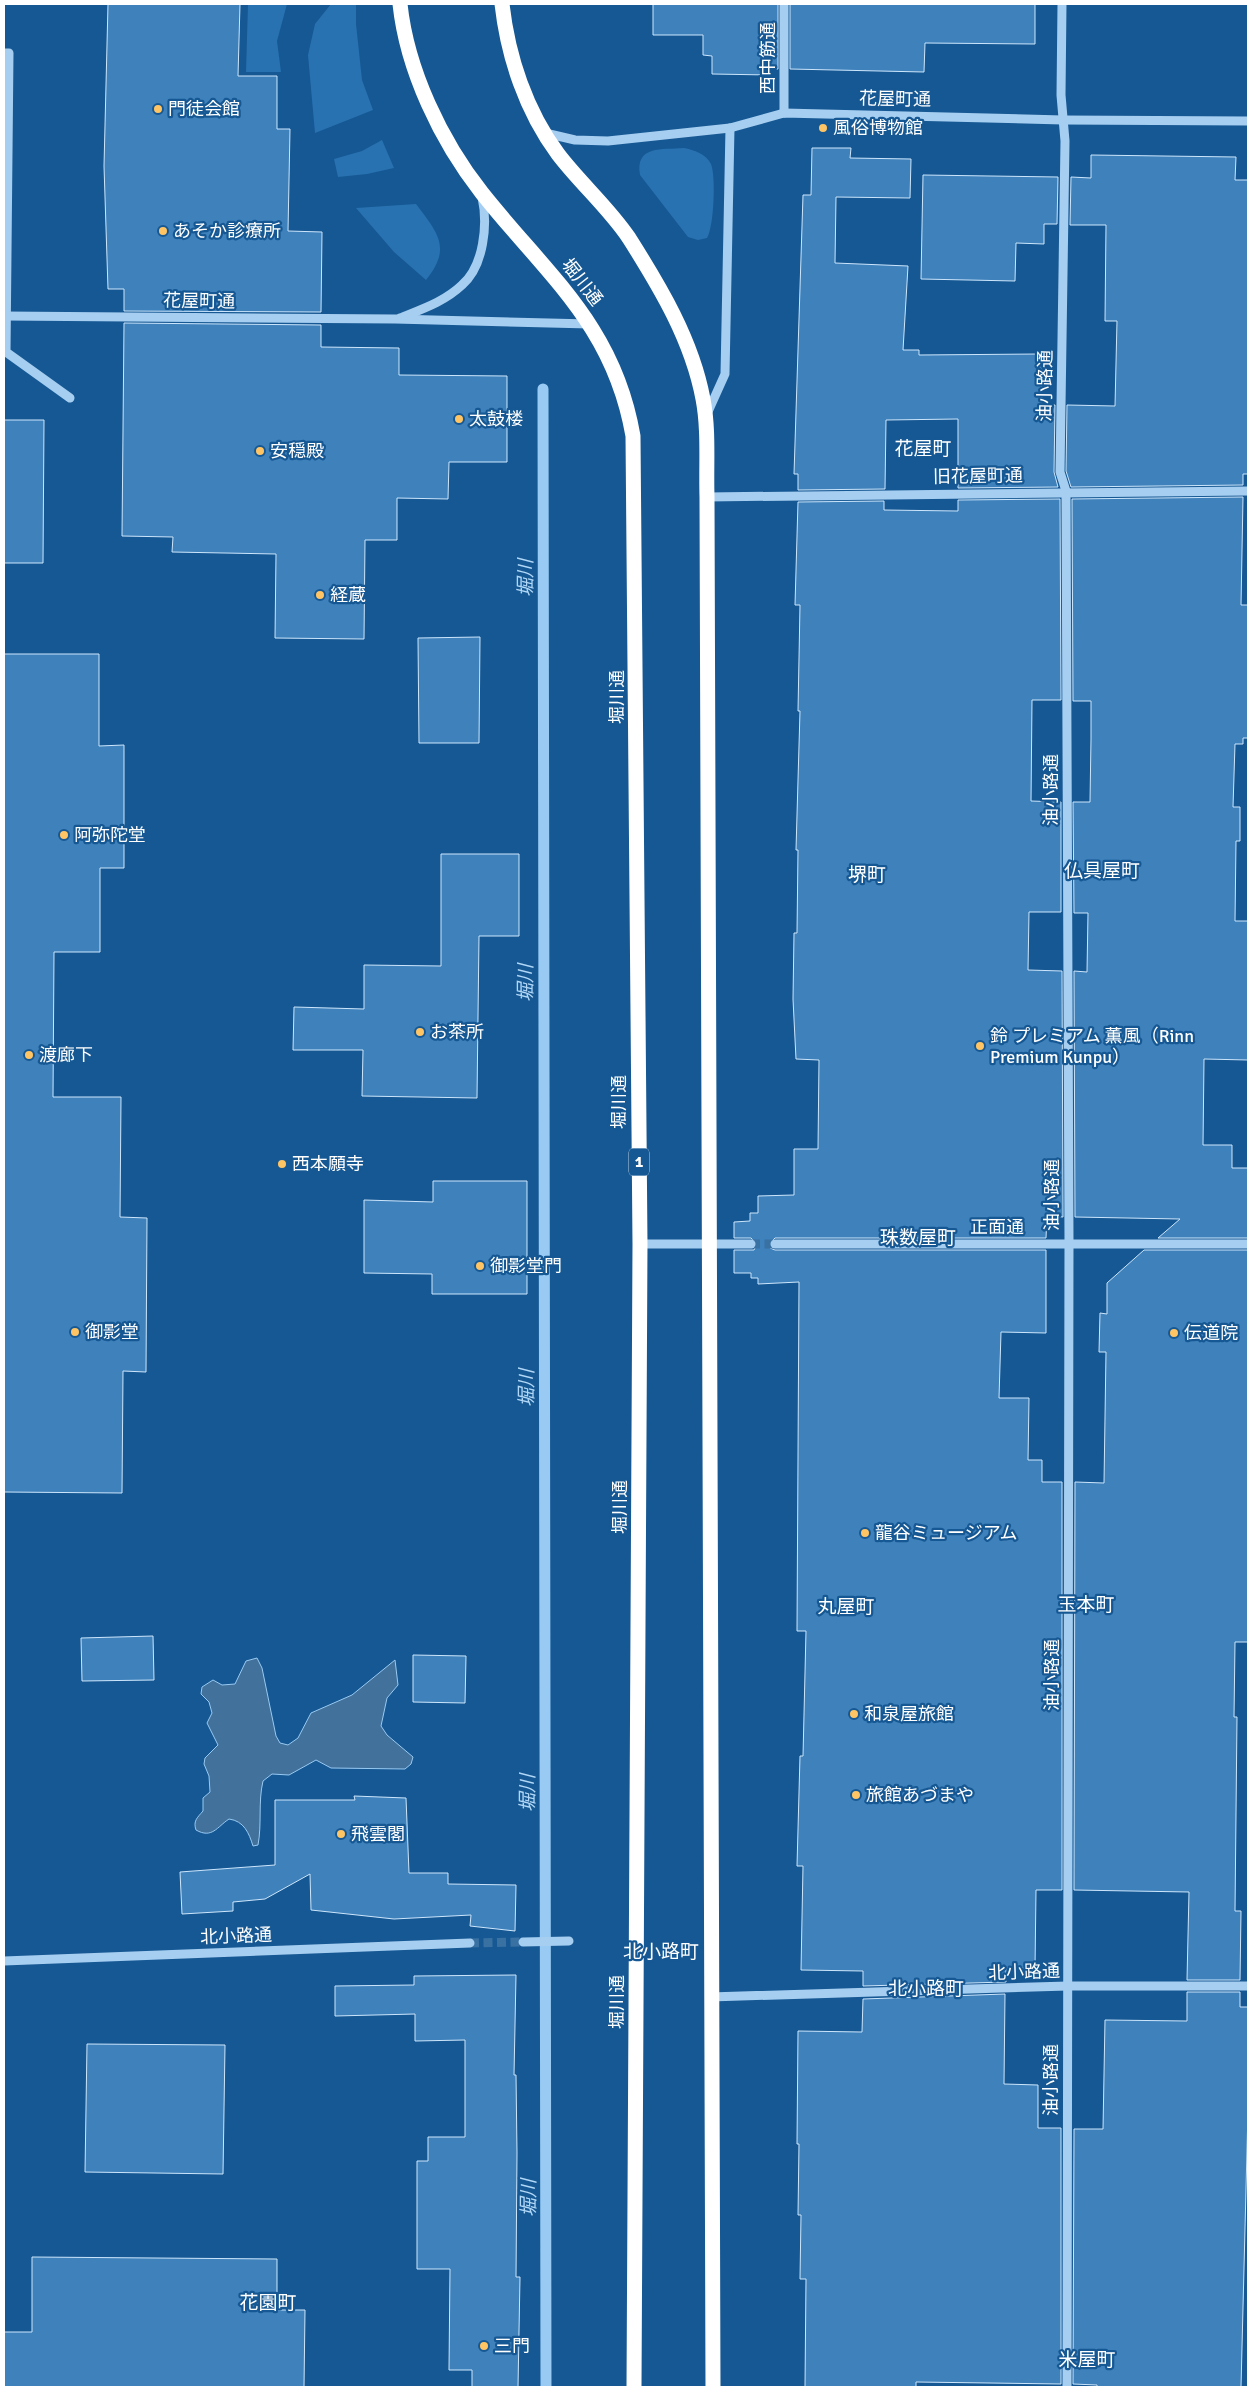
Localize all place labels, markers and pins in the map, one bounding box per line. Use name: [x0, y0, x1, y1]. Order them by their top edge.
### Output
place label: 門徒会館: [168, 98, 240, 120]
marker: 門徒会館: [152, 103, 164, 115]
place label: 風俗博物館: [833, 117, 923, 139]
marker: 風俗博物館: [817, 122, 829, 134]
place label: あそか診療所: [173, 220, 281, 242]
marker: あそか診療所: [157, 225, 169, 237]
place label: 太鼓楼: [469, 408, 523, 430]
marker: 太鼓楼: [453, 413, 465, 425]
place label: 安穏殿: [270, 440, 324, 462]
marker: 安穏殿: [254, 445, 266, 457]
place label: 経蔵: [330, 584, 366, 606]
marker: 経蔵: [314, 589, 326, 601]
place label: 阿弥陀堂: [74, 824, 146, 846]
marker: 阿弥陀堂: [58, 829, 70, 841]
place label: お茶所: [430, 1021, 484, 1043]
place label: 鈴 プレミアム 薫風（Rinn Premium Kunpu）: [990, 1025, 1194, 1068]
marker: お茶所: [414, 1026, 426, 1038]
marker: 鈴 プレミアム 薫風（Rinn Premium Kunpu）: [974, 1040, 986, 1052]
place label: 渡廊下: [39, 1044, 93, 1066]
marker: 渡廊下: [23, 1049, 35, 1061]
place label: 西本願寺: [292, 1153, 364, 1175]
marker: 西本願寺: [276, 1158, 288, 1170]
place label: 御影堂門: [490, 1255, 562, 1277]
marker: 御影堂門: [474, 1260, 486, 1272]
place label: 御影堂: [85, 1321, 139, 1343]
place label: 伝道院: [1184, 1322, 1238, 1344]
marker: 御影堂: [69, 1326, 81, 1338]
marker: 伝道院: [1168, 1327, 1180, 1339]
place label: 龍谷ミュージアム: [875, 1522, 1017, 1544]
marker: 龍谷ミュージアム: [859, 1527, 871, 1539]
place label: 和泉屋旅館: [864, 1703, 954, 1725]
marker: 和泉屋旅館: [848, 1708, 860, 1720]
place label: 旅館あづまや: [866, 1784, 974, 1806]
marker: 旅館あづまや: [850, 1789, 862, 1801]
place label: 飛雲閣: [351, 1823, 405, 1845]
marker: 飛雲閣: [335, 1828, 347, 1840]
place label: 三門: [494, 2335, 530, 2357]
marker: 三門: [478, 2340, 490, 2352]

